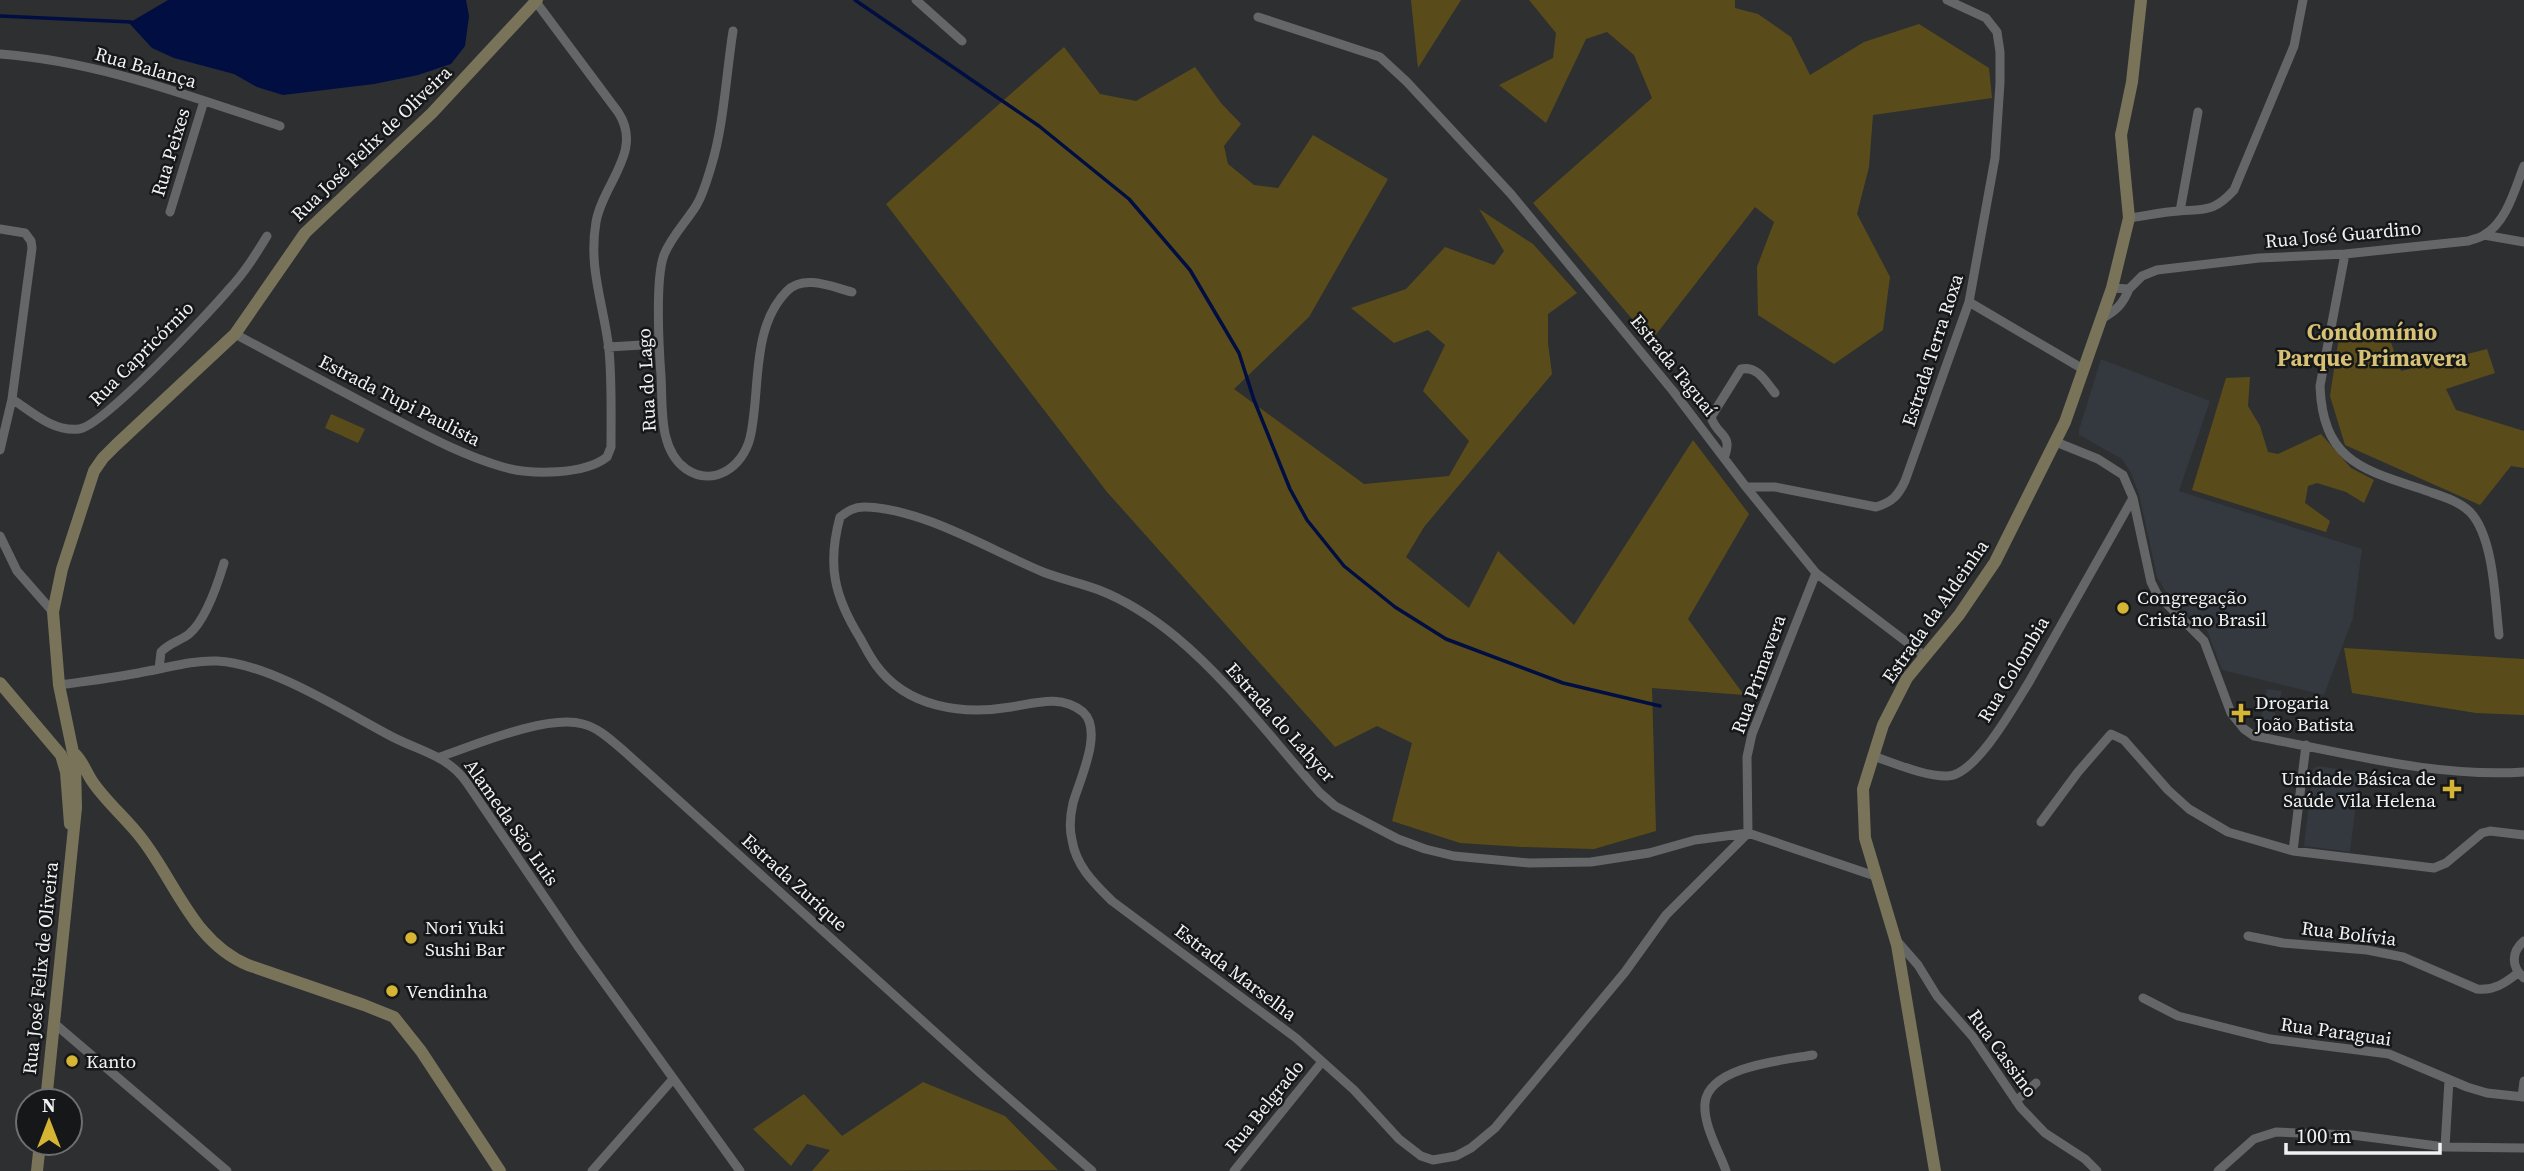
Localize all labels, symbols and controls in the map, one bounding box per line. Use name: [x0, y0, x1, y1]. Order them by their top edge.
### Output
street label: Rua Balança: [92, 40, 200, 94]
street label: Rua José Felix de Oliveira: [285, 59, 457, 227]
street label: Rua Peixes: [144, 105, 196, 199]
street label: Rua José Guardino: [2264, 214, 2422, 254]
street label: Estrada Terra Roxa: [1895, 270, 1969, 430]
street label: Rua Capricórnio: [83, 295, 199, 411]
street label: Estrada Taguaí: [1625, 309, 1723, 422]
district label: Condomínio Parque Primavera: [2277, 316, 2468, 374]
street label: Rua do Lago: [630, 327, 662, 433]
street label: Estrada Tupi Paulista: [315, 348, 486, 452]
street label: Estrada da Aldeinha: [1876, 534, 1995, 688]
place label: Congregação Cristã no Brasil: [2137, 584, 2267, 632]
marker: Congregação Cristã no Brasil: [2115, 600, 2131, 616]
street label: Rua Primavera: [1724, 611, 1792, 737]
street label: Rua Colombia: [1971, 611, 2055, 727]
street label: Estrada do Lahyer: [1220, 657, 1342, 787]
place label: Drogaria João Batista: [2254, 689, 2355, 737]
marker: Drogaria João Batista: [2233, 705, 2249, 721]
street label: Alameda São Luis: [459, 753, 565, 891]
place label: Unidade Básica de Saúde Vila Helena: [2281, 765, 2436, 813]
marker: Unidade Básica de Saúde Vila Helena: [2442, 779, 2462, 799]
street label: Estrada Zurique: [736, 827, 854, 937]
street label: Rua José Felix de Oliveira: [16, 860, 64, 1076]
place label: Nori Yuki Sushi Bar: [425, 914, 505, 962]
street label: Rua Bolívia: [2300, 914, 2398, 952]
street label: Estrada Marselha: [1170, 917, 1303, 1027]
marker: Nori Yuki Sushi Bar: [403, 930, 419, 946]
place label: Vendinha: [406, 978, 488, 1004]
marker: Vendinha: [384, 983, 400, 999]
street label: Rua Cassino: [1962, 1004, 2044, 1102]
street label: Rua Paraguai: [2279, 1010, 2393, 1052]
place label: Kanto: [86, 1048, 136, 1074]
marker: Kanto: [64, 1053, 80, 1069]
street label: Rua Belgrado: [1218, 1054, 1310, 1158]
north arrow: [14, 1087, 84, 1157]
text: N: [42, 1092, 56, 1118]
scale bar: [2286, 1112, 2440, 1156]
text: 100 m: [2296, 1121, 2351, 1150]

